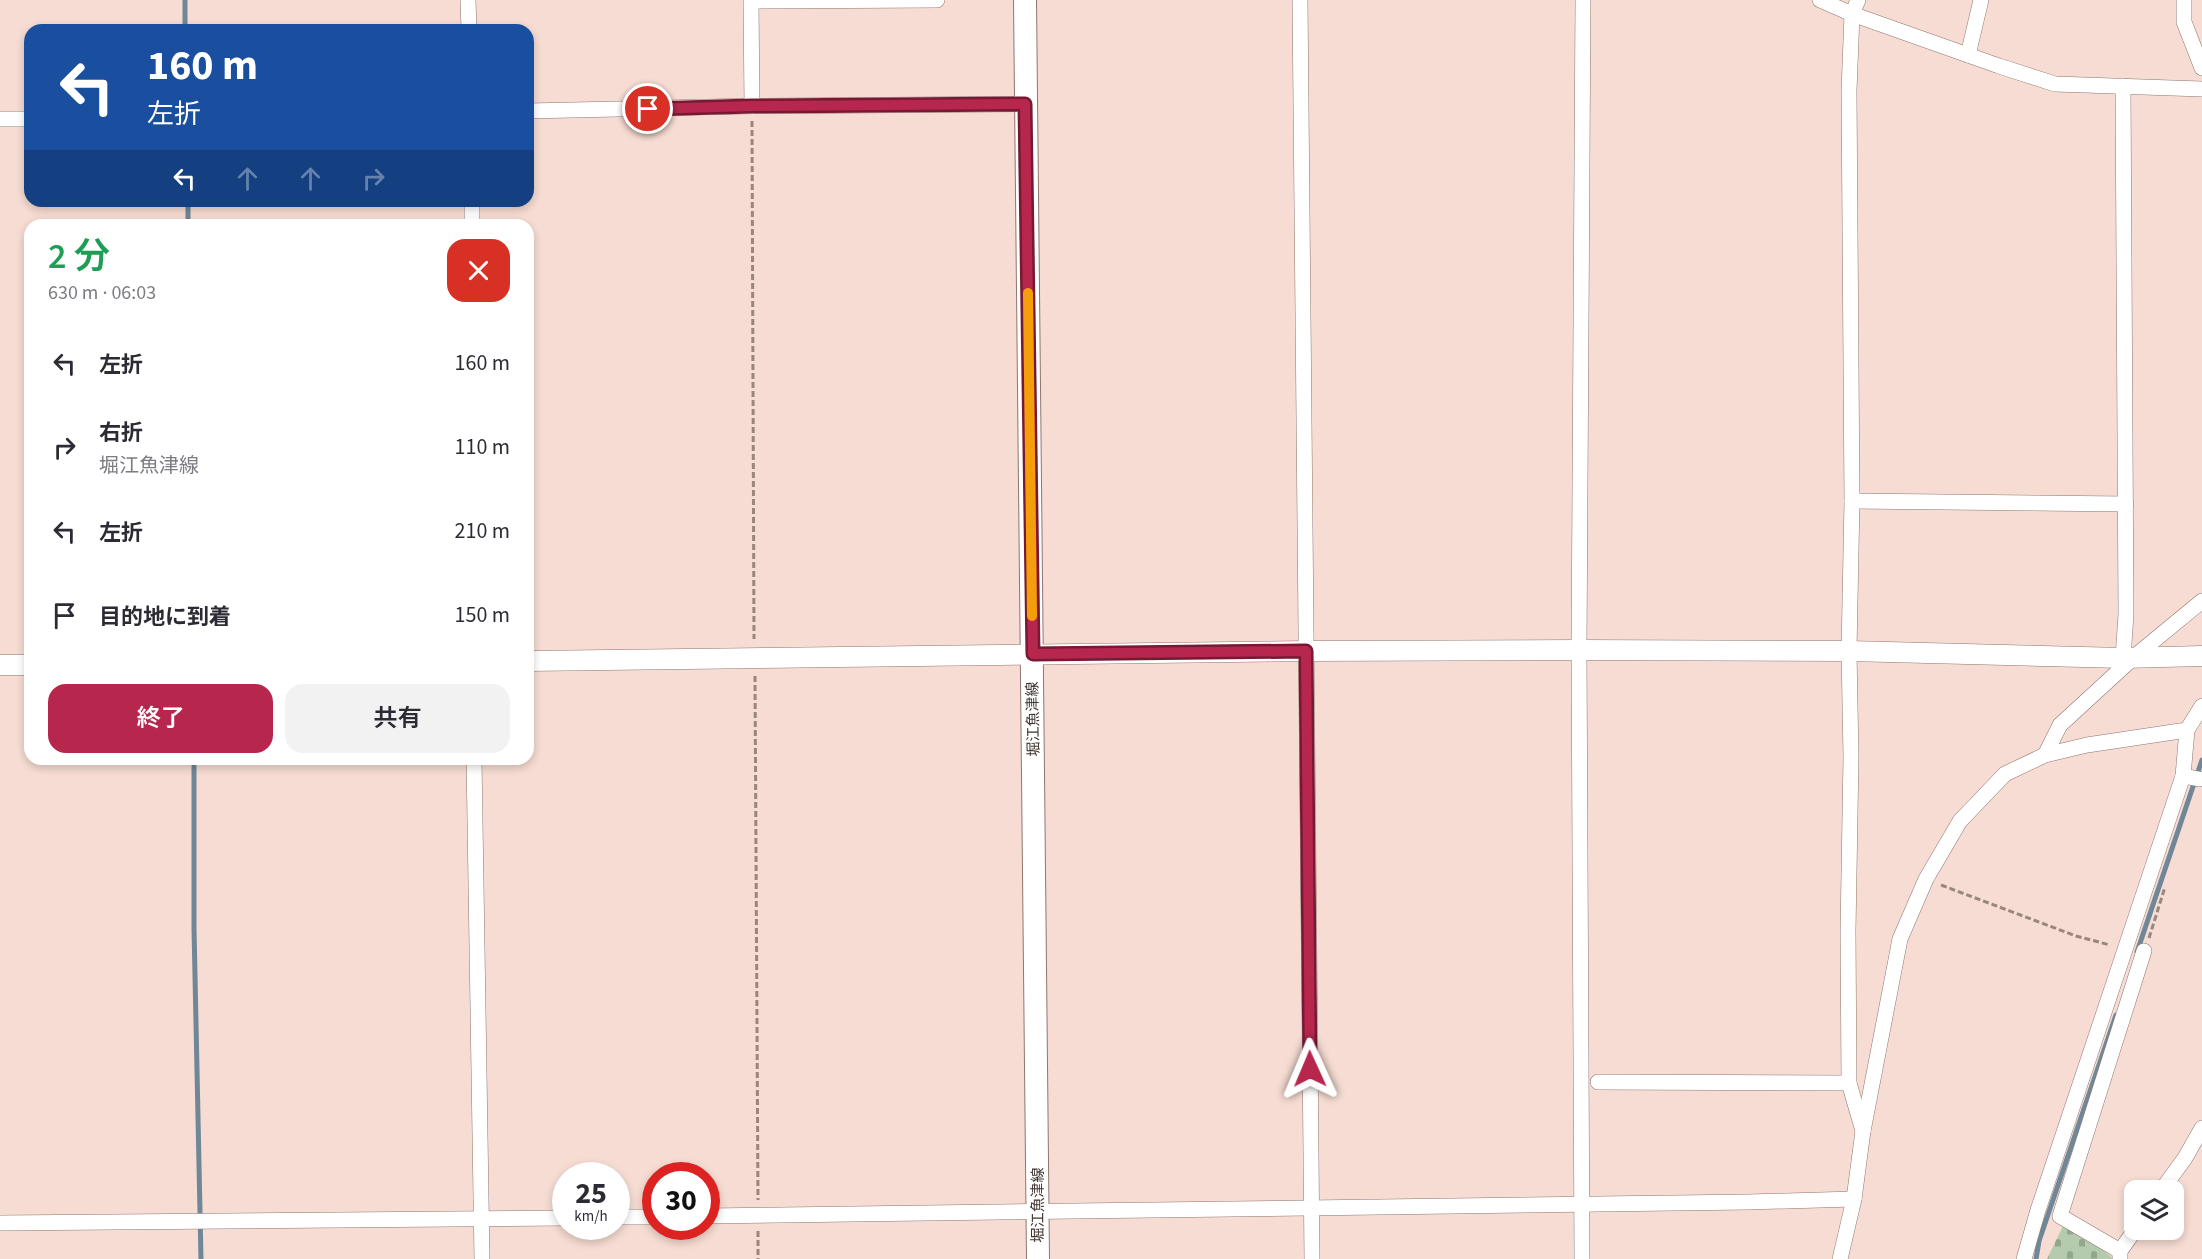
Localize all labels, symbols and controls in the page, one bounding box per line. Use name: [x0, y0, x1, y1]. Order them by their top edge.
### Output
text: 160 m: [147, 36, 258, 96]
icon: left: [48, 48, 126, 126]
pin: [622, 83, 673, 134]
icon: arrive: [631, 92, 664, 125]
text: 左折: [147, 95, 201, 134]
icon: left: [168, 162, 201, 195]
icon: ahead: [231, 162, 264, 195]
icon: ahead: [294, 162, 327, 195]
icon: right: [357, 162, 390, 195]
text: 2 分: [48, 231, 110, 282]
button: close: [447, 239, 510, 302]
text: 630 m · 06:03: [48, 279, 156, 307]
icon: left: [48, 347, 81, 380]
text: 160 m: [455, 347, 510, 379]
text: 左折: [99, 349, 143, 381]
text: 右折: [99, 417, 143, 449]
icon: right: [48, 431, 81, 464]
text: 110 m: [455, 431, 510, 463]
text: 堀江魚津線: [99, 452, 199, 480]
icon: left: [48, 515, 81, 548]
text: 210 m: [455, 515, 510, 547]
text: 左折: [99, 517, 143, 549]
icon: arrive: [48, 599, 81, 632]
text: 150 m: [455, 599, 510, 631]
text: 目的地に到着: [99, 601, 231, 633]
street label: 堀江魚津線: [1022, 681, 1045, 757]
button: 終了: [48, 684, 273, 753]
button: 共有: [285, 684, 510, 753]
position arrow: [1278, 1037, 1342, 1101]
speed limit sign: 30: [642, 1162, 720, 1240]
street label: 堀江魚津線: [1028, 1167, 1049, 1243]
text: 25: [575, 1172, 607, 1215]
map controls: [2124, 1180, 2184, 1240]
button: layers: [2124, 1180, 2184, 1240]
text: km/h: [574, 1206, 608, 1227]

